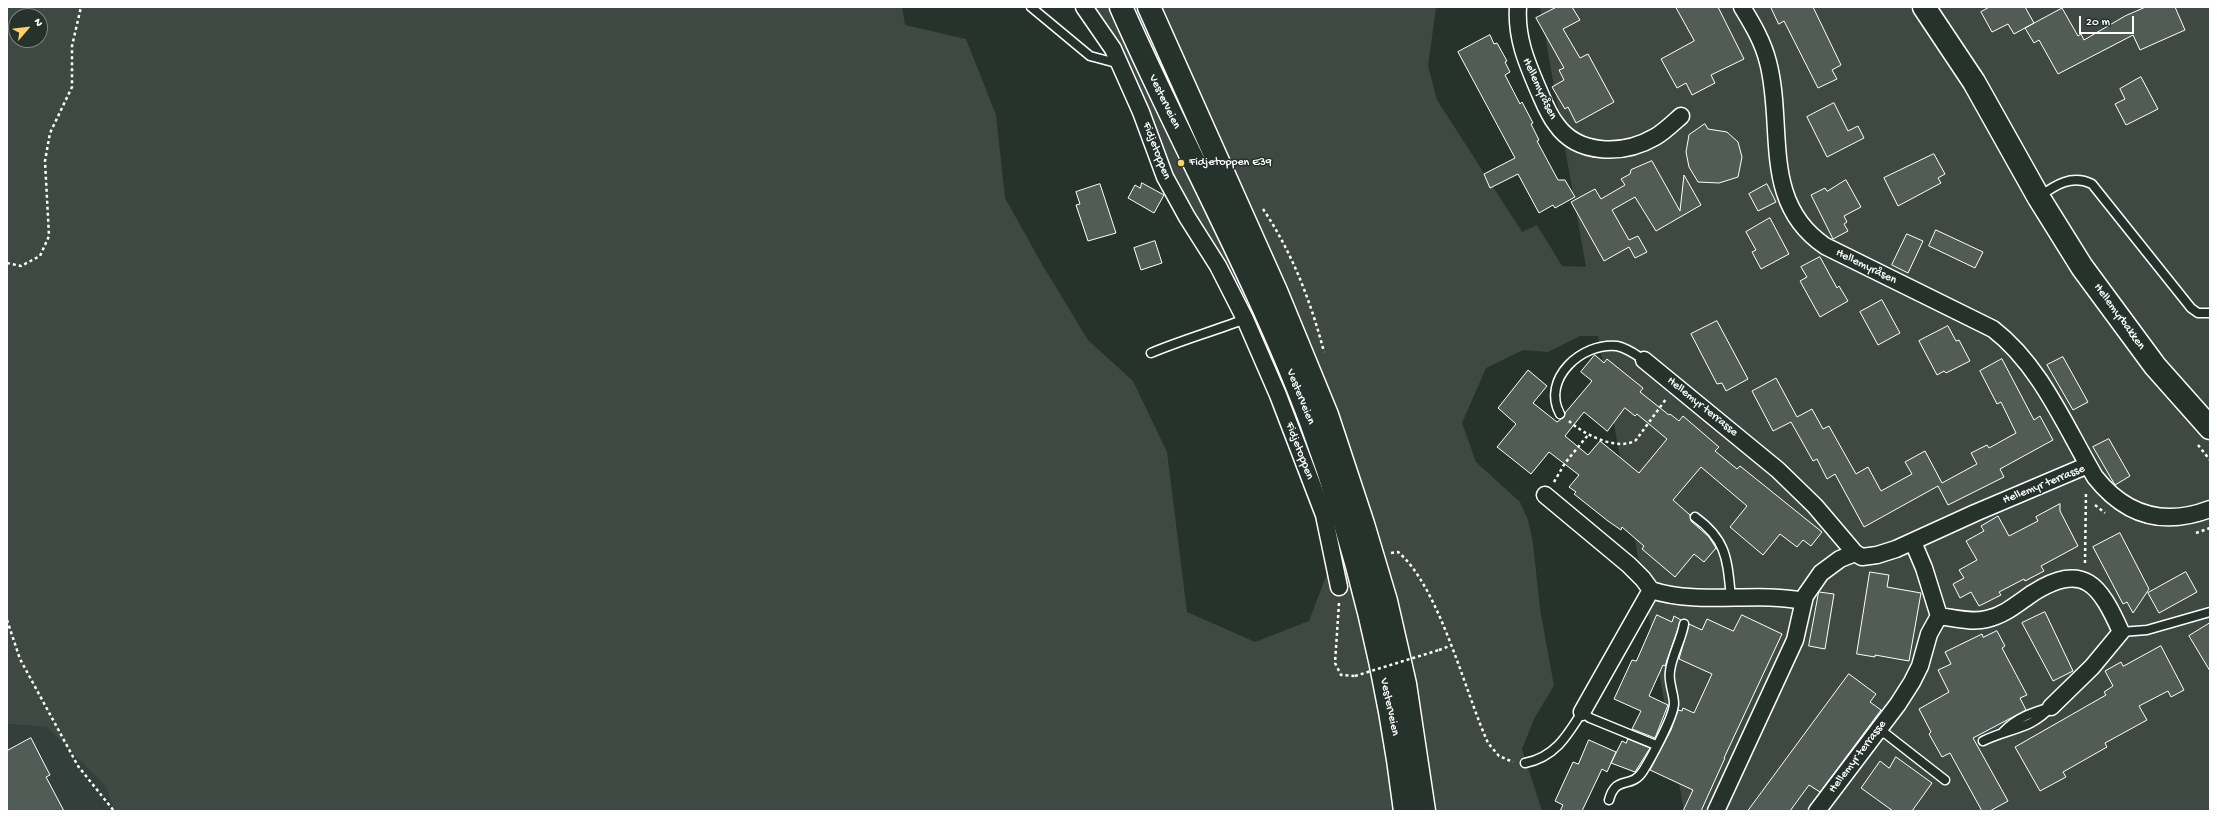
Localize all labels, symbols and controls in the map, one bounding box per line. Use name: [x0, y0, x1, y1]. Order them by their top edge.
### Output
north arrow: [8, 8, 48, 48]
scale bar: [2081, 8, 2136, 34]
text: 20 m: [2086, 16, 2110, 30]
text: N: [31, 17, 45, 29]
street label: Hellemyråsen: [1518, 56, 1560, 122]
street label: Vesterveien: [1145, 73, 1183, 131]
street label: Fidjetoppen: [1138, 120, 1174, 182]
place label: Fidjetoppen E39: [1189, 156, 1272, 170]
marker: Fidjetoppen E39: [1176, 158, 1186, 168]
street label: Hellemyråsen: [1833, 246, 1899, 288]
street label: Hellemyrbakken: [2090, 281, 2148, 353]
street label: Vesterveien: [1282, 367, 1318, 427]
street label: Hellemyr terrasse: [1664, 374, 1740, 440]
street label: Fidjetoppen: [1281, 420, 1317, 482]
street label: Hellemyr terrasse: [2001, 462, 2087, 508]
street label: Vesterveien: [1376, 677, 1402, 737]
street label: Hellemyr terrasse: [1826, 718, 1890, 796]

